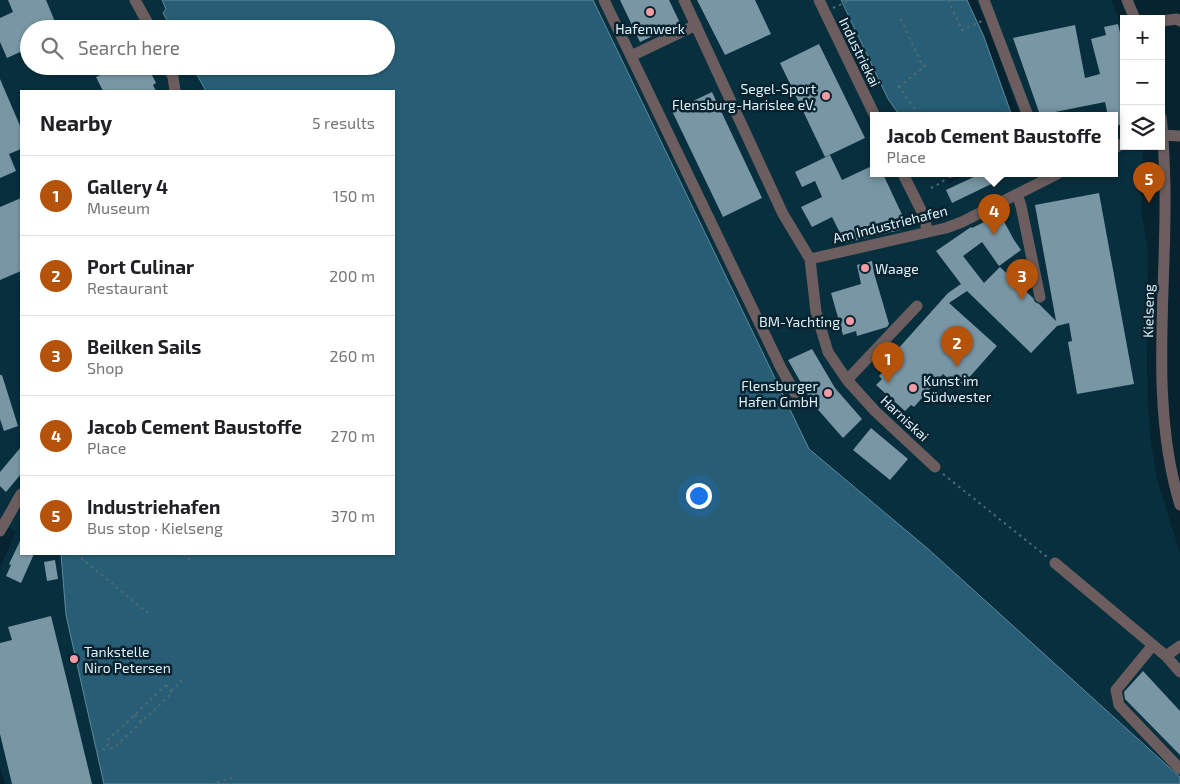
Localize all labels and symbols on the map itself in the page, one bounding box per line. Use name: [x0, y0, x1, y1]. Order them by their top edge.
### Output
marker: Hafenwerk: [644, 6, 656, 18]
street label: Industriekai: [836, 15, 884, 89]
place label: Hafenwerk: [615, 20, 685, 37]
place label: Segel-Sport Flensburg-Harislee eV.: [672, 80, 816, 113]
marker: Segel-Sport Flensburg-Harislee eV.: [820, 90, 832, 102]
pin: 5: [1133, 162, 1165, 203]
pin: 4: [978, 194, 1010, 235]
street label: Am Industriehafen: [831, 202, 949, 246]
pin: 3: [1006, 259, 1038, 300]
place label: Waage: [875, 260, 919, 277]
marker: Waage: [859, 262, 871, 274]
street label: Kielseng: [1139, 284, 1157, 338]
place label: BM-Yachting: [759, 313, 840, 330]
marker: BM-Yachting: [844, 315, 856, 327]
pin: 2: [941, 326, 973, 367]
pin: 1: [872, 342, 904, 383]
place label: Kunst im Südwester: [923, 372, 992, 405]
place label: Flensburger Hafen GmbH: [739, 377, 818, 410]
marker: Kunst im Südwester: [907, 382, 919, 394]
marker: Flensburger Hafen GmbH: [822, 387, 834, 399]
street label: Harniskai: [877, 391, 933, 445]
your location: [686, 483, 712, 509]
place label: Tankstelle Niro Petersen: [84, 643, 171, 676]
marker: Tankstelle Niro Petersen: [68, 653, 80, 665]

